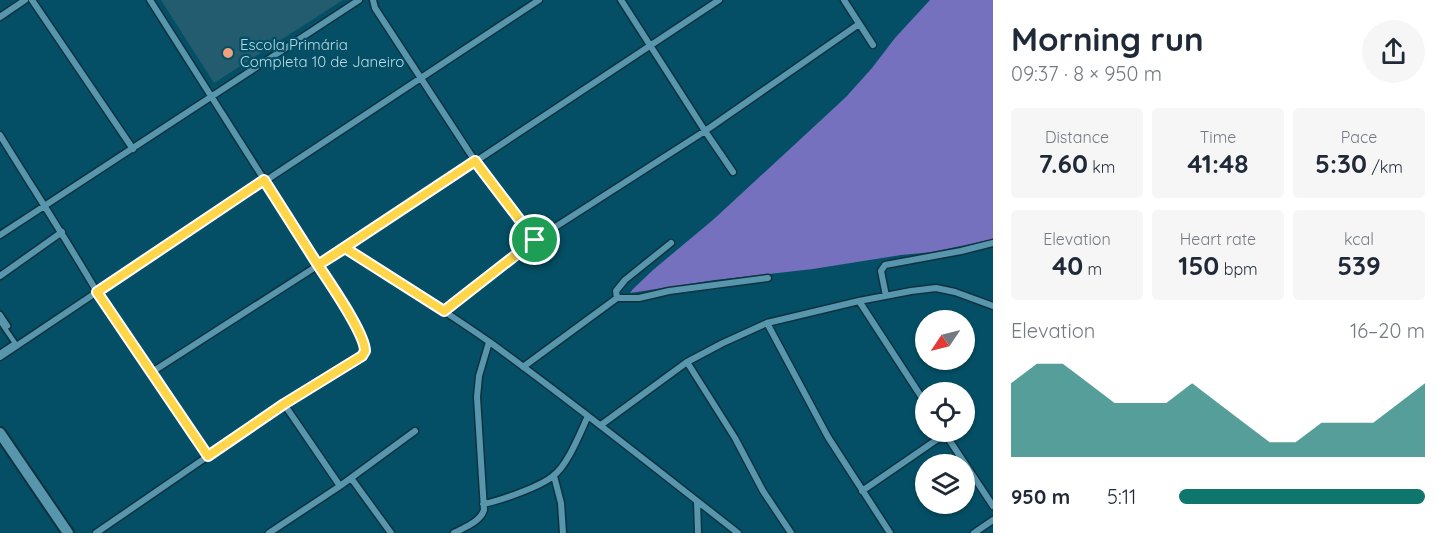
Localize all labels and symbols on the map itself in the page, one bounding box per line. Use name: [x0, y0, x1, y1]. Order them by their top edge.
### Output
place label: Escola Primária Completa 10 de Janeiro: [240, 35, 404, 71]
marker: Escola Primária Completa 10 de Janeiro: [221, 46, 235, 60]
pin: [509, 214, 560, 265]
north arrow: [915, 310, 975, 370]

